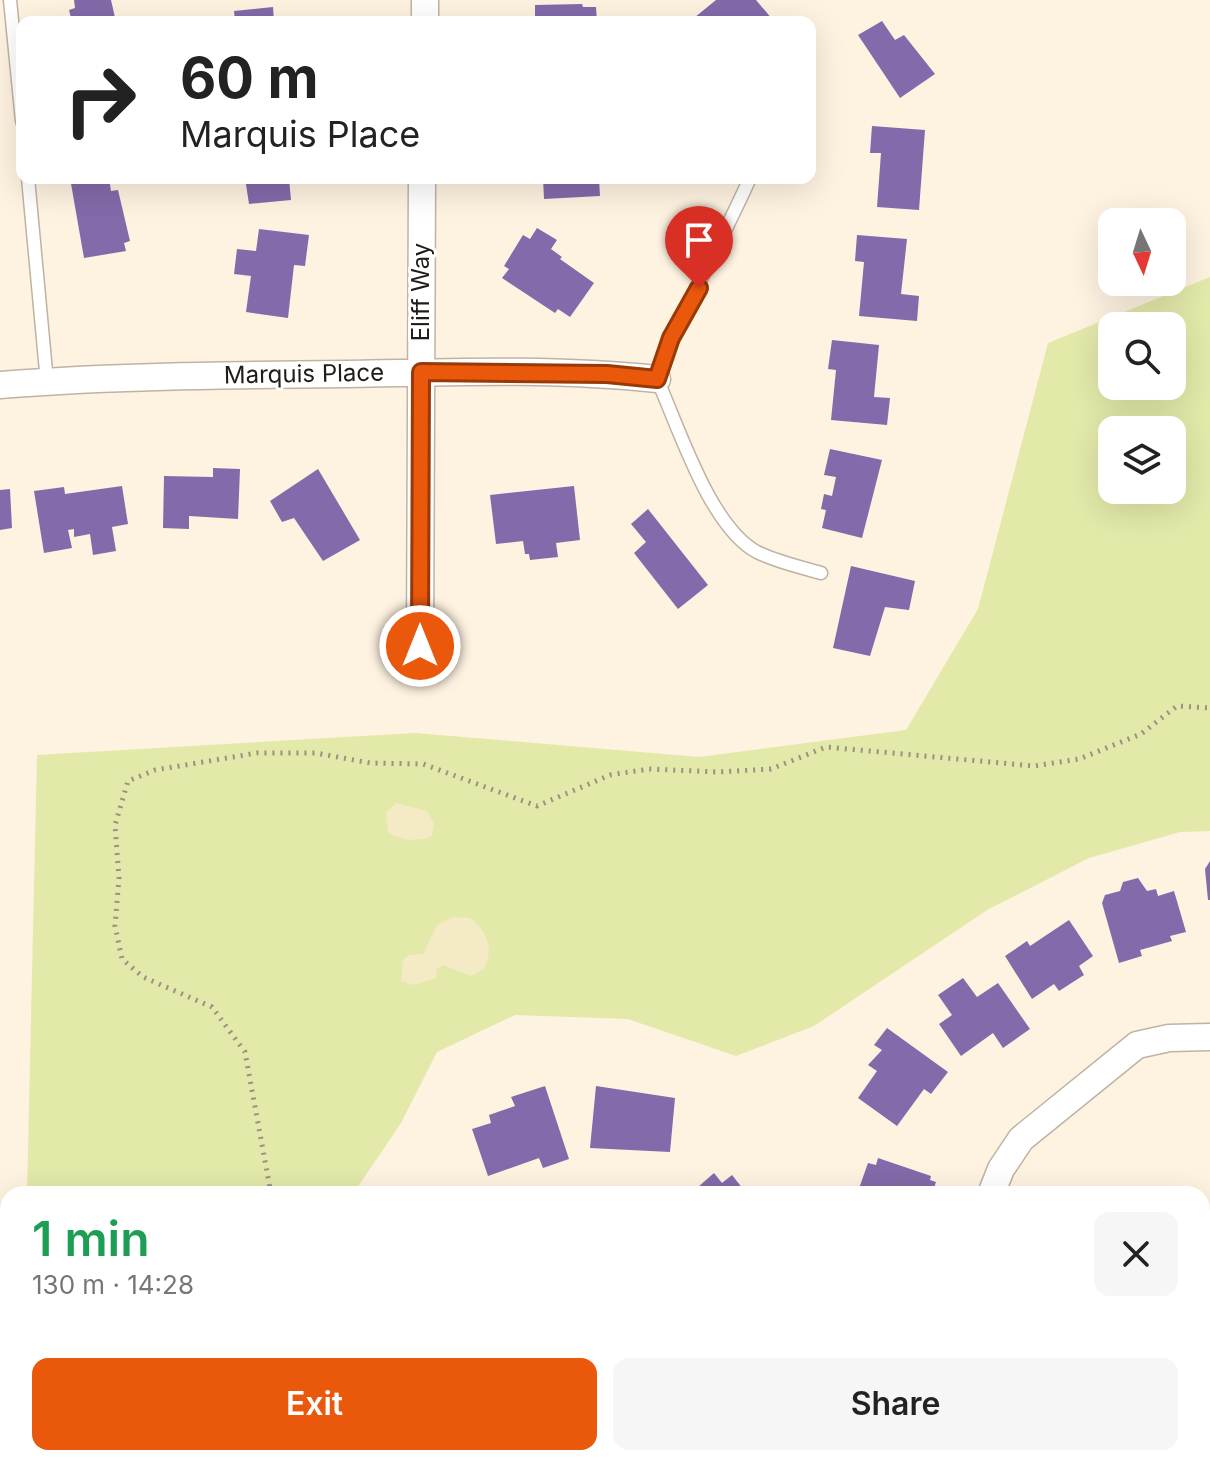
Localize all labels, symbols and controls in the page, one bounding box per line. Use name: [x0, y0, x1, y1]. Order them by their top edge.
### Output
text: 60 m: [180, 44, 319, 112]
icon: right: [48, 48, 152, 152]
text: Marquis Place: [180, 112, 420, 156]
pin: [665, 206, 733, 288]
north arrow: [1098, 208, 1186, 296]
map controls: [1098, 208, 1186, 504]
icon: arrive: [677, 218, 721, 262]
street label: Eliff Way: [406, 243, 435, 341]
button: search: [1098, 312, 1186, 400]
street label: Marquis Place: [224, 358, 384, 389]
button: layers: [1098, 416, 1186, 504]
position arrow: [378, 604, 462, 688]
text: 1 min: [32, 1209, 150, 1268]
button: close: [1094, 1212, 1178, 1296]
text: 130 m · 14:28: [32, 1269, 194, 1300]
button: Exit: [32, 1358, 597, 1450]
button: Share: [613, 1358, 1178, 1450]

